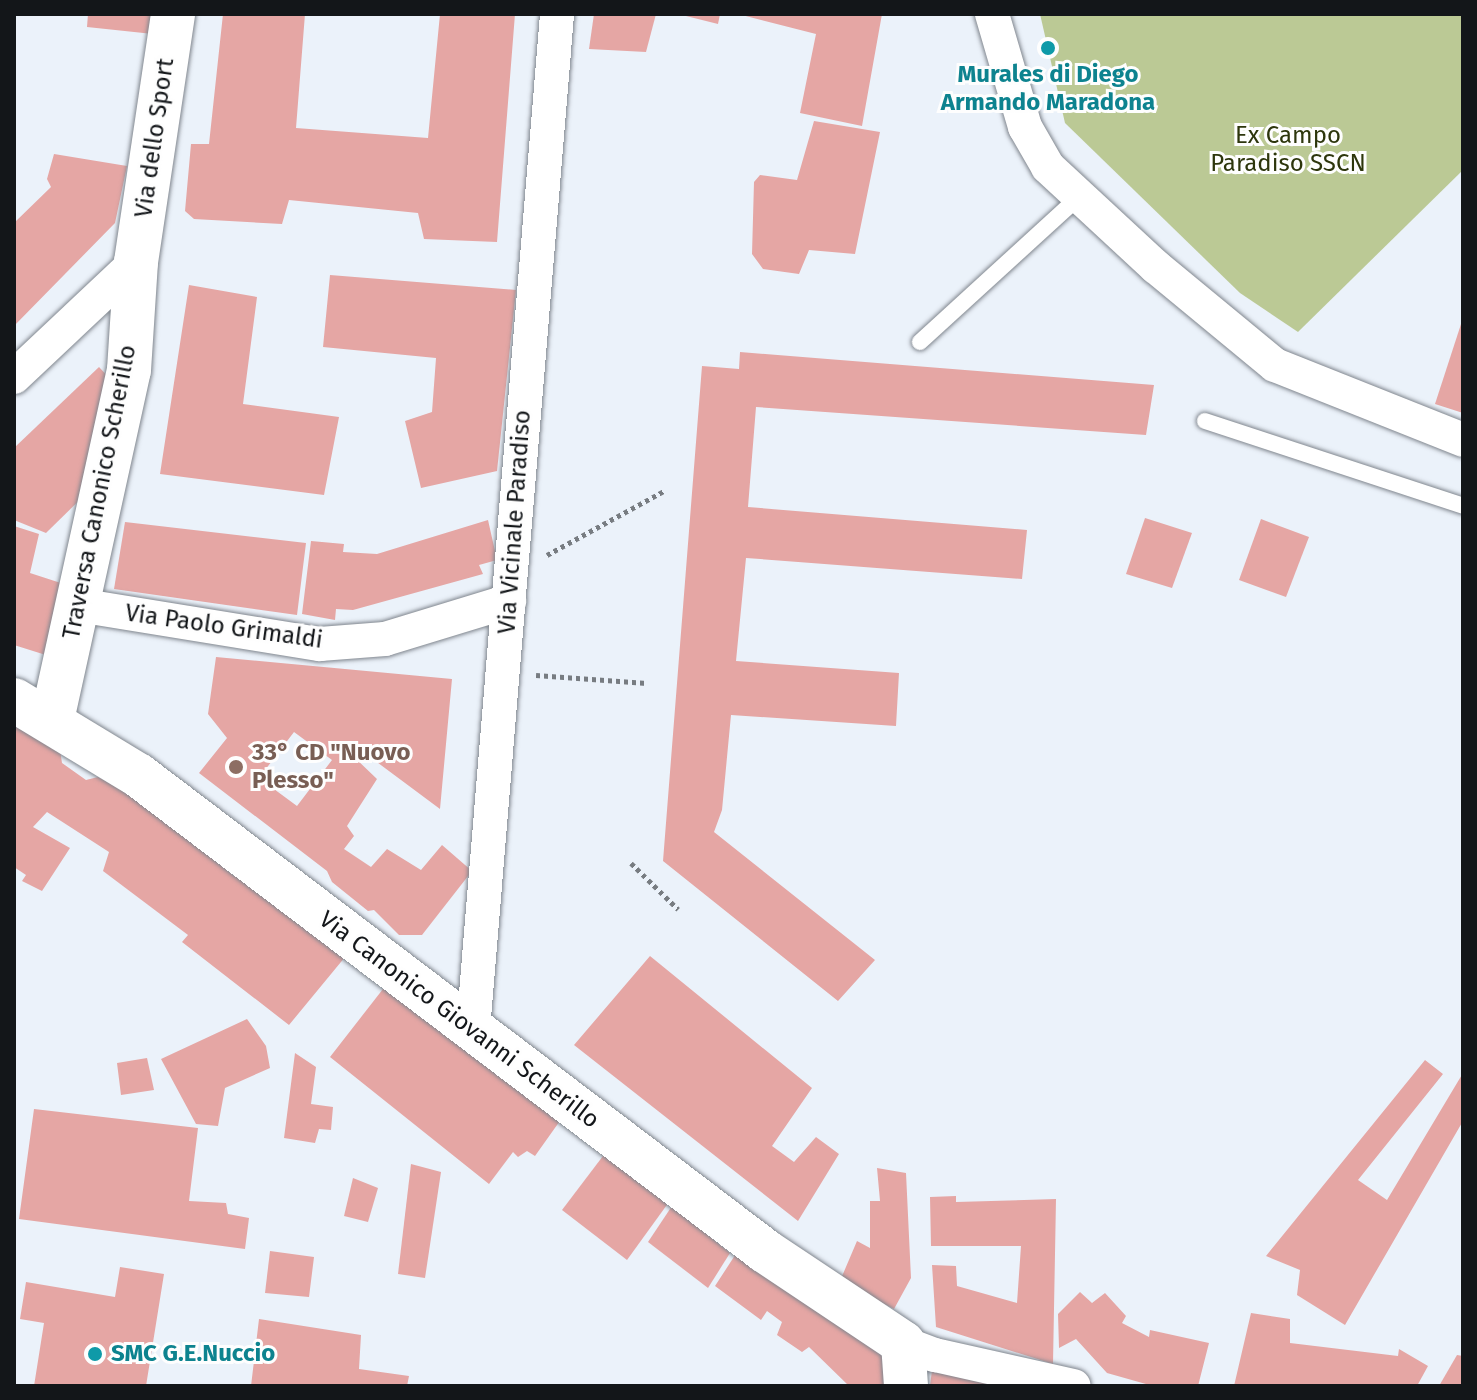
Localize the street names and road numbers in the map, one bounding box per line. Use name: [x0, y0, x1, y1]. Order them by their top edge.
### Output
street label: Via dello Sport: [130, 56, 180, 220]
street label: Traversa Canonico Scherillo: [57, 342, 143, 642]
street label: Via Vicinale Paradiso: [493, 409, 537, 635]
street label: Via Paolo Grimaldi: [123, 599, 325, 655]
street label: Via Canonico Giovanni Scherillo: [313, 905, 605, 1135]

